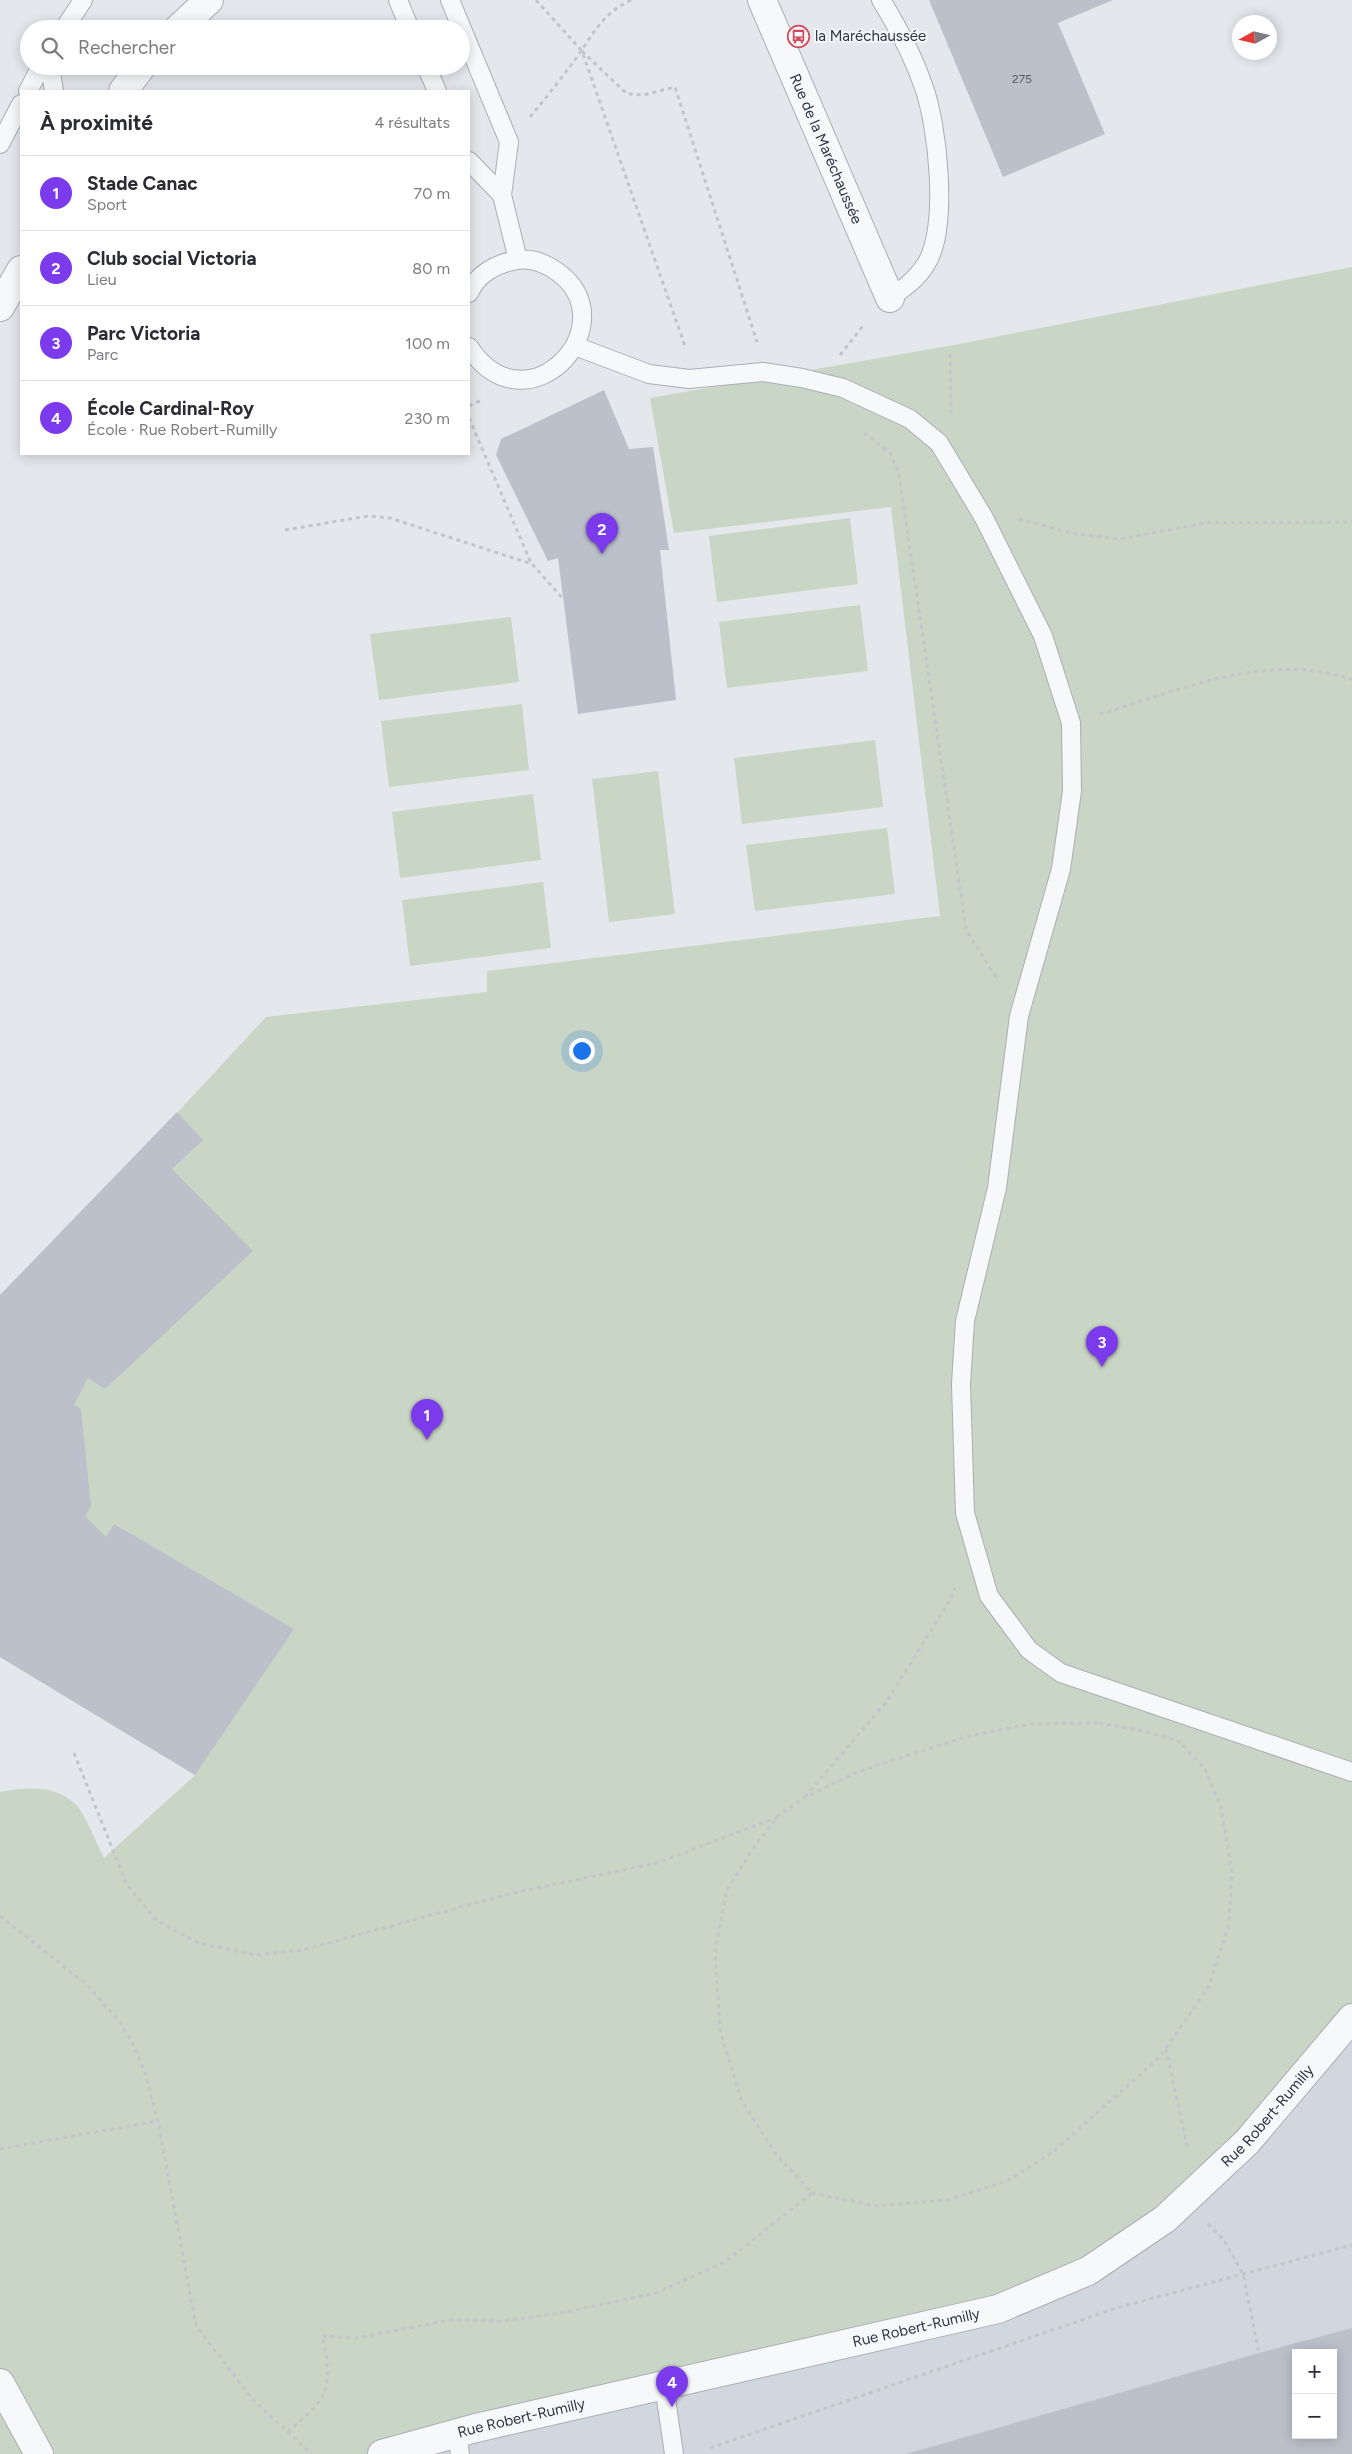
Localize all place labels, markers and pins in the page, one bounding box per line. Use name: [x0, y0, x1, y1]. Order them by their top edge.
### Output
bus stop icon: la Maréchaussée: [787, 24, 811, 48]
place label: la Maréchaussée: [815, 27, 926, 45]
pin: 2: [586, 513, 618, 554]
pin: 3: [1086, 1326, 1118, 1367]
pin: 1: [411, 1399, 443, 1440]
pin: 4: [656, 2366, 688, 2407]

